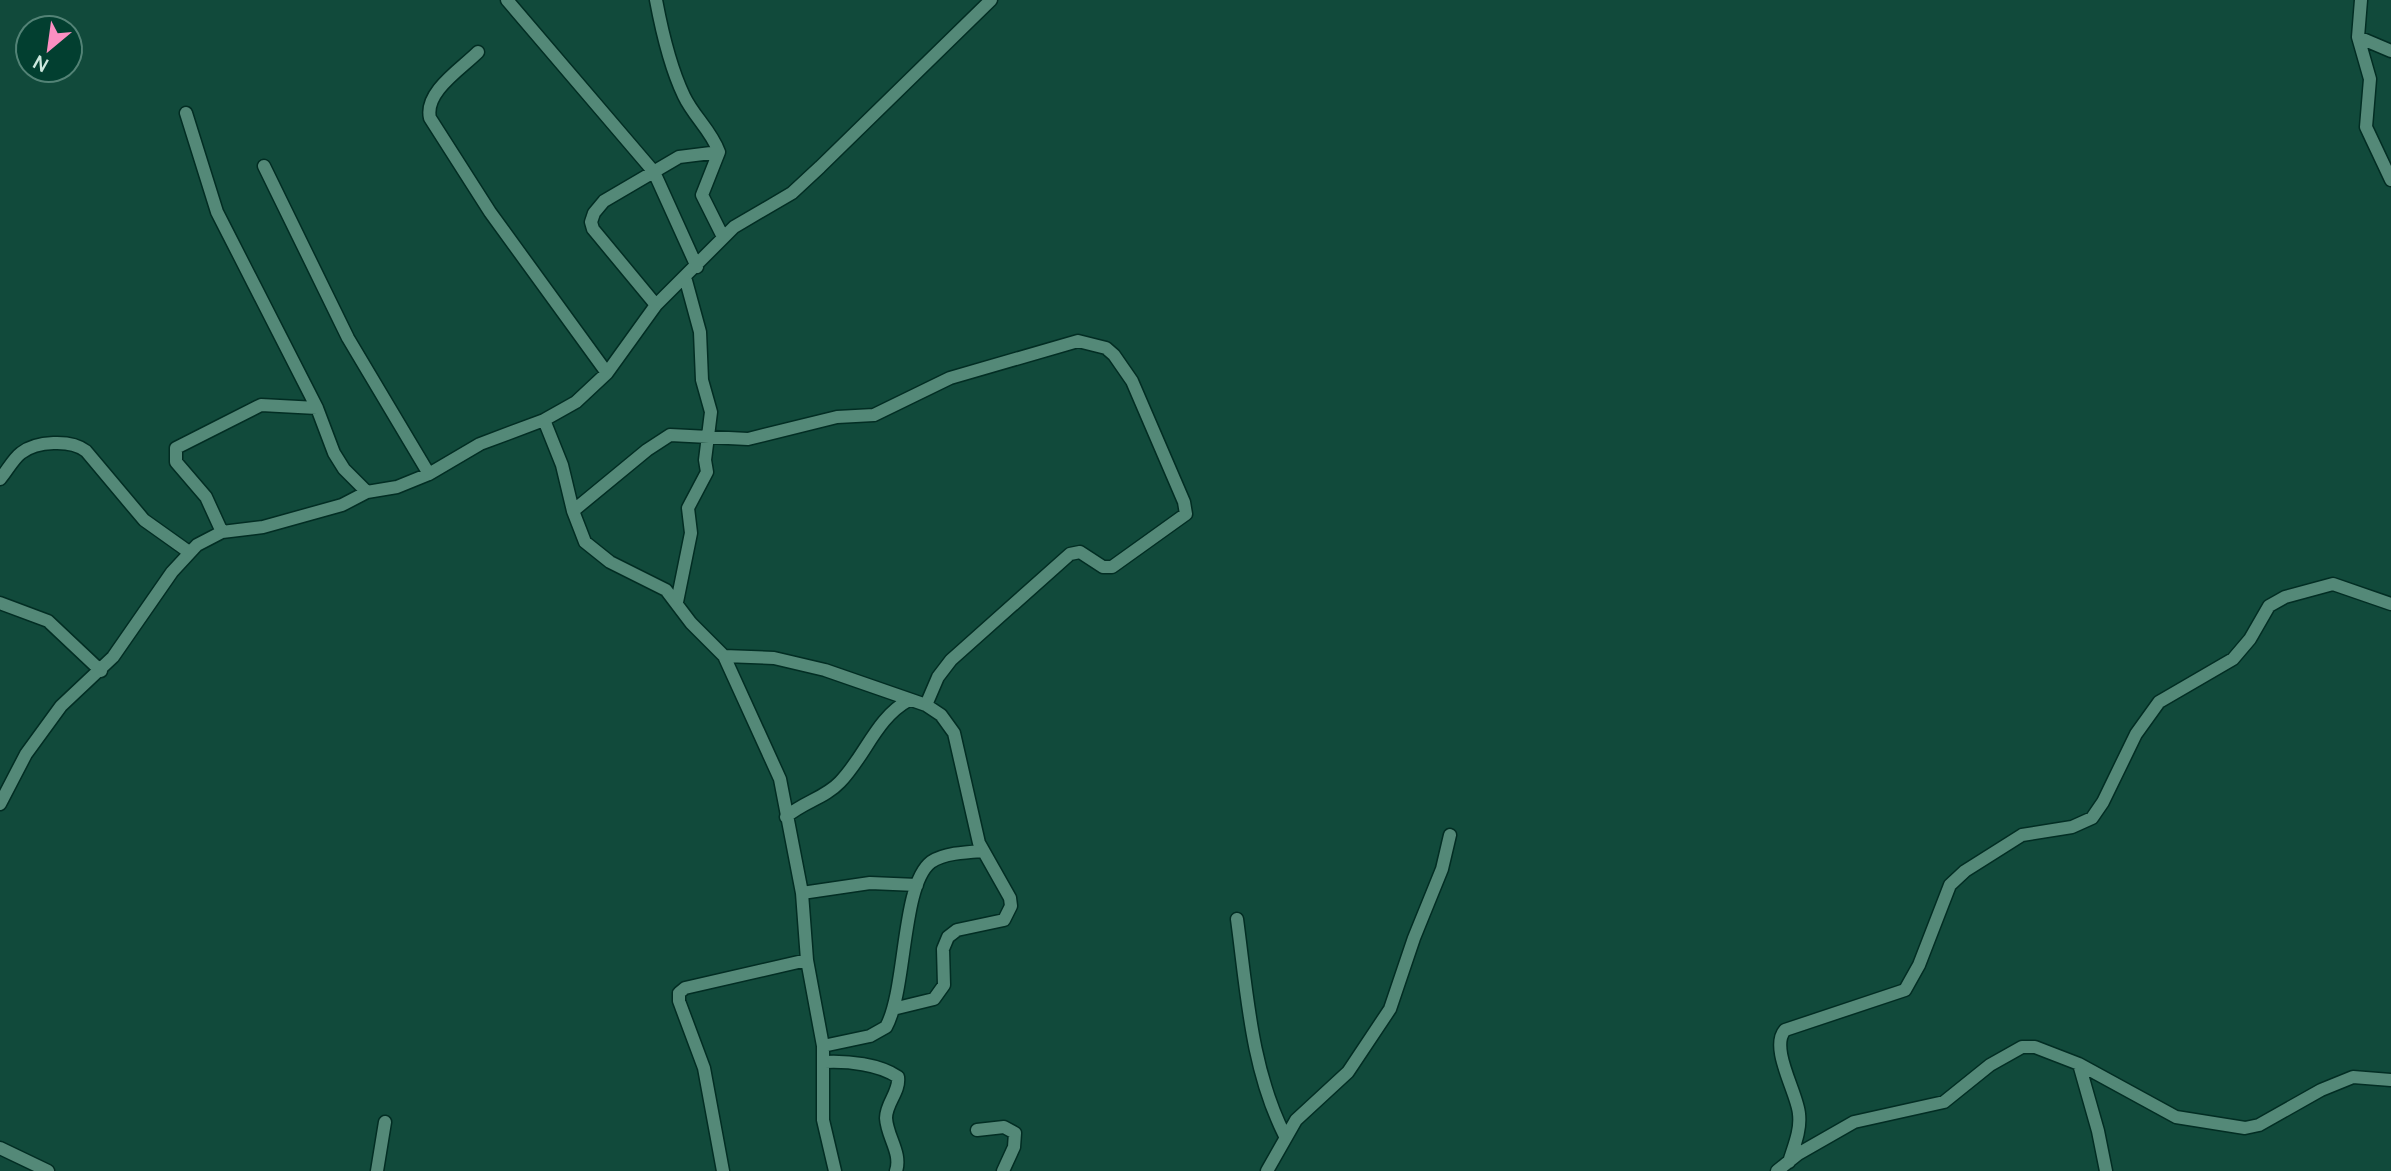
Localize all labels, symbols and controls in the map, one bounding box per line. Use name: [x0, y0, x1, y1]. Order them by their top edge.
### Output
north arrow: [14, 14, 84, 84]
text: N: [28, 49, 53, 79]

